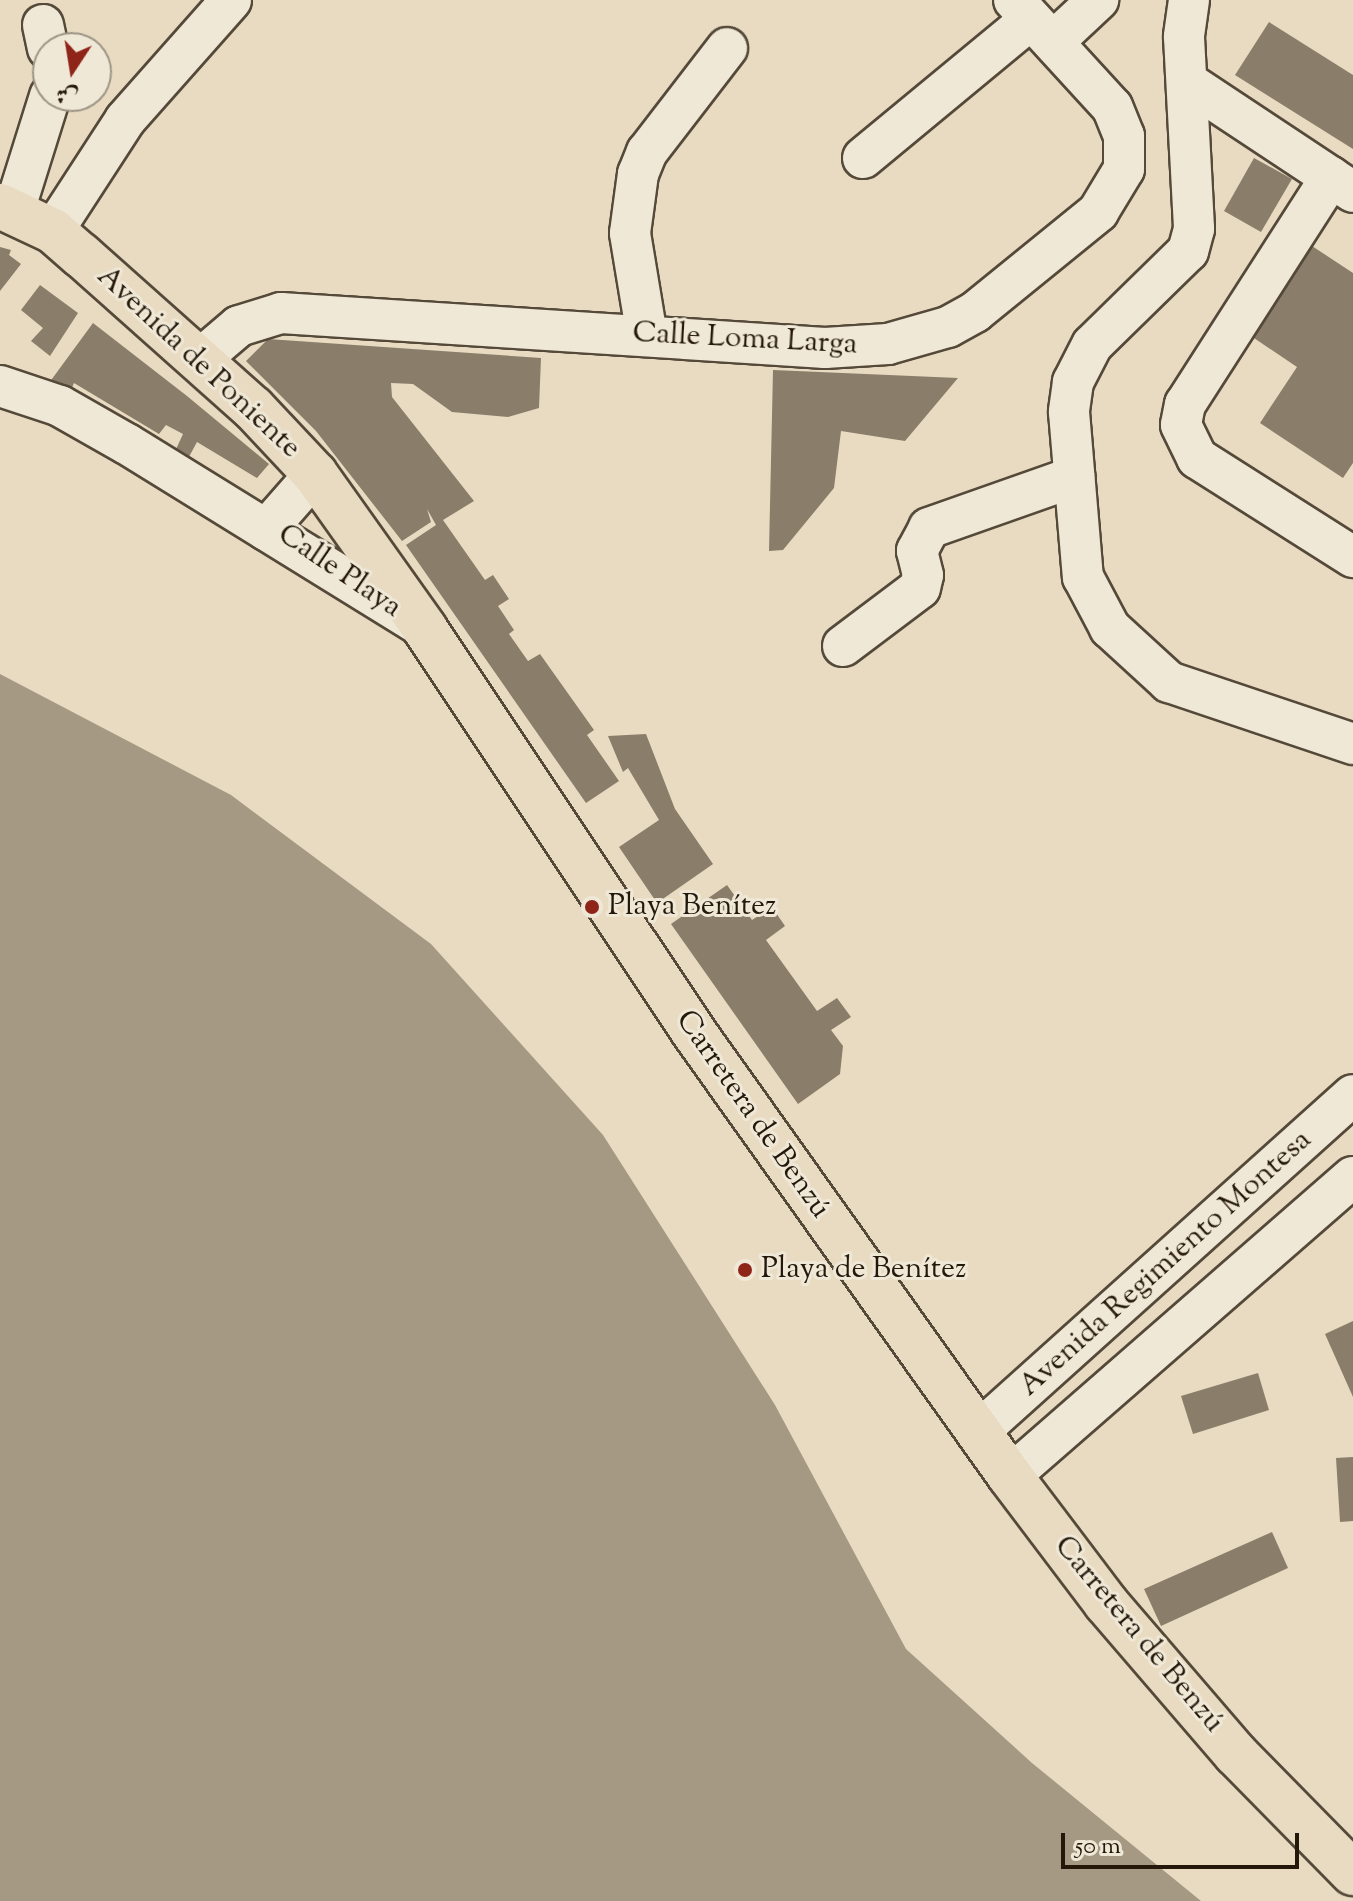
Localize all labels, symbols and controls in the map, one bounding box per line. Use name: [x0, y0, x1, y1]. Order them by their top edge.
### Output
north arrow: [32, 32, 112, 112]
text: ش: [53, 76, 81, 111]
street label: Avenida de Poniente: [89, 259, 307, 467]
street label: Calle Loma Larga: [632, 316, 858, 364]
street label: Calle Playa: [270, 517, 408, 627]
place label: Playa Benítez: [608, 889, 776, 925]
marker: Playa Benítez: [583, 898, 601, 916]
street label: Carretera de Benzú: [667, 1004, 837, 1226]
street label: Avenida Regimiento Montesa: [1012, 1123, 1320, 1405]
place label: Playa de Benítez: [761, 1252, 966, 1288]
marker: Playa de Benítez: [736, 1261, 754, 1279]
street label: Carretera de Benzú: [1045, 1529, 1231, 1741]
scale bar: [1065, 1817, 1303, 1867]
text: 50 m: [1075, 1830, 1121, 1864]

